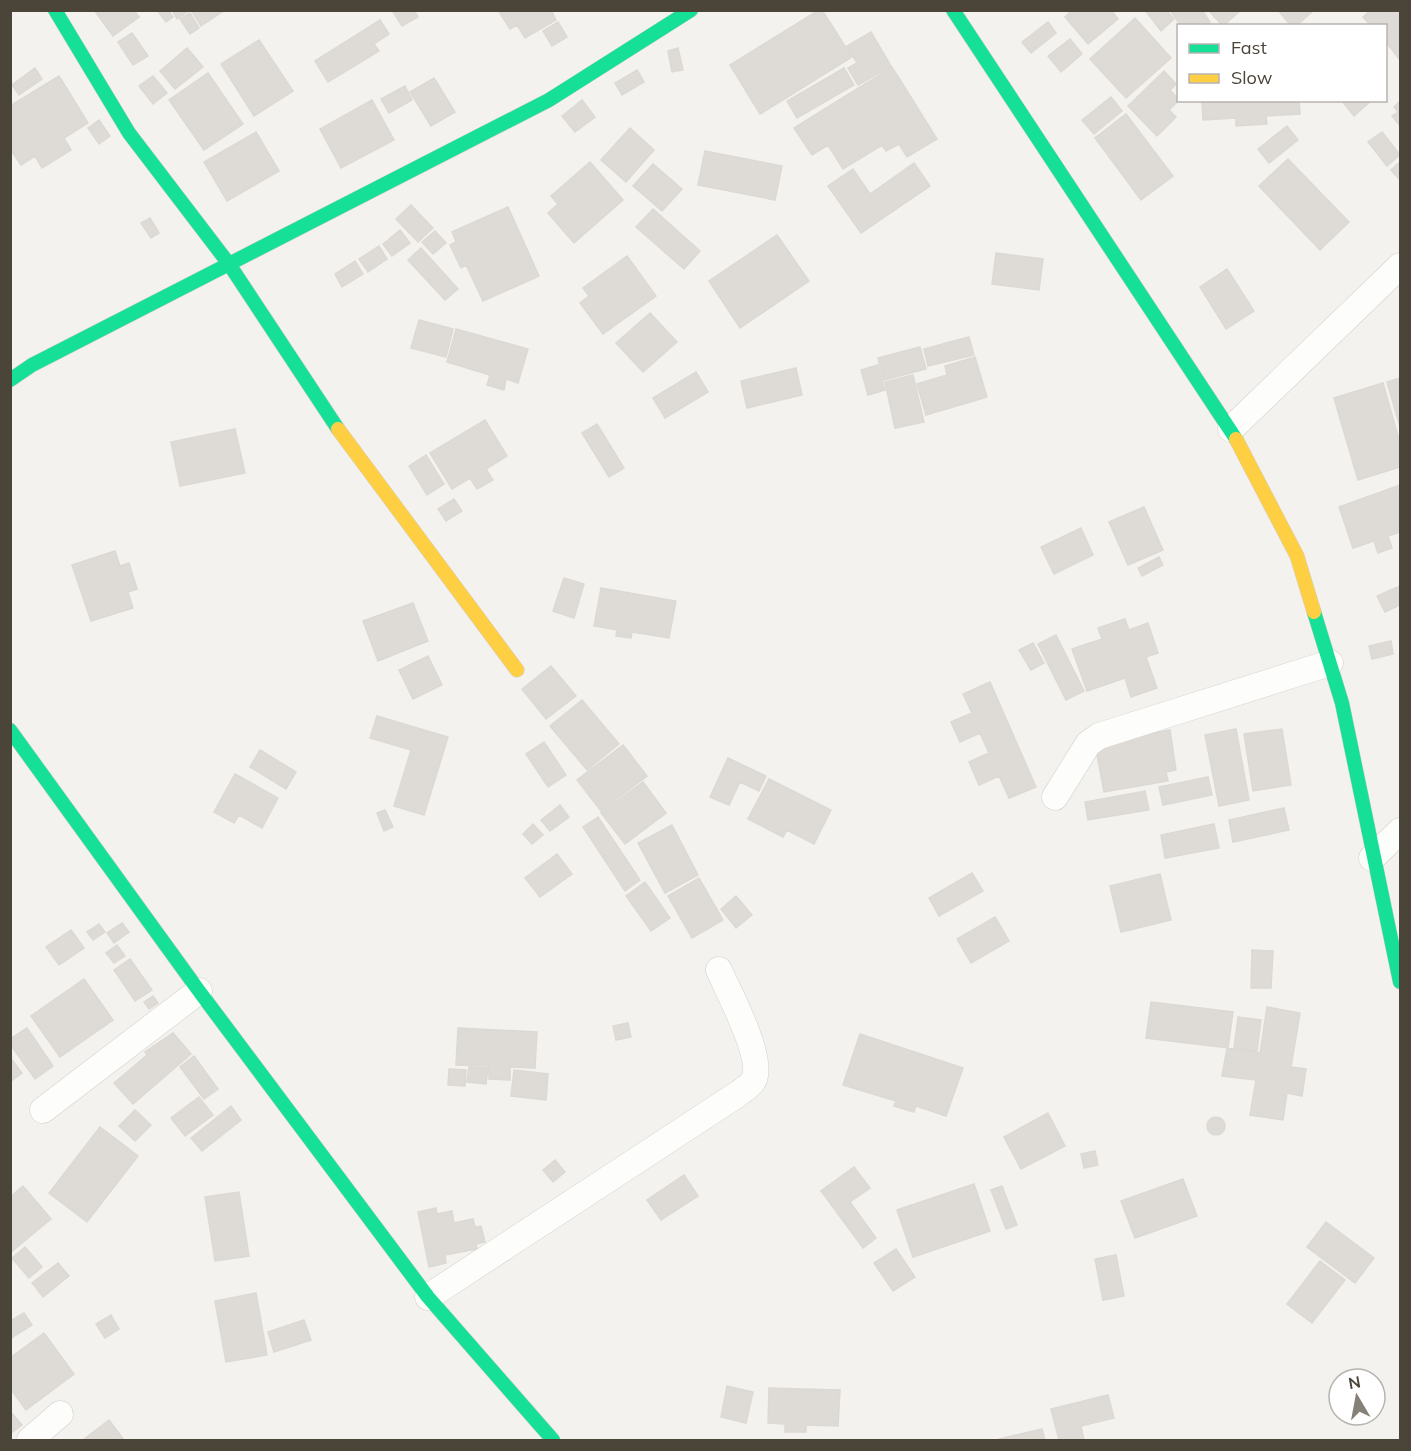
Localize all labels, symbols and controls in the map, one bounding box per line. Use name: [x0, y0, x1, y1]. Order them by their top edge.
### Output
legend: [1177, 24, 1387, 102]
text: Fast: [1231, 36, 1267, 59]
text: Slow: [1231, 66, 1273, 89]
north arrow: [1327, 1367, 1387, 1427]
text: N: [1347, 1371, 1362, 1393]

